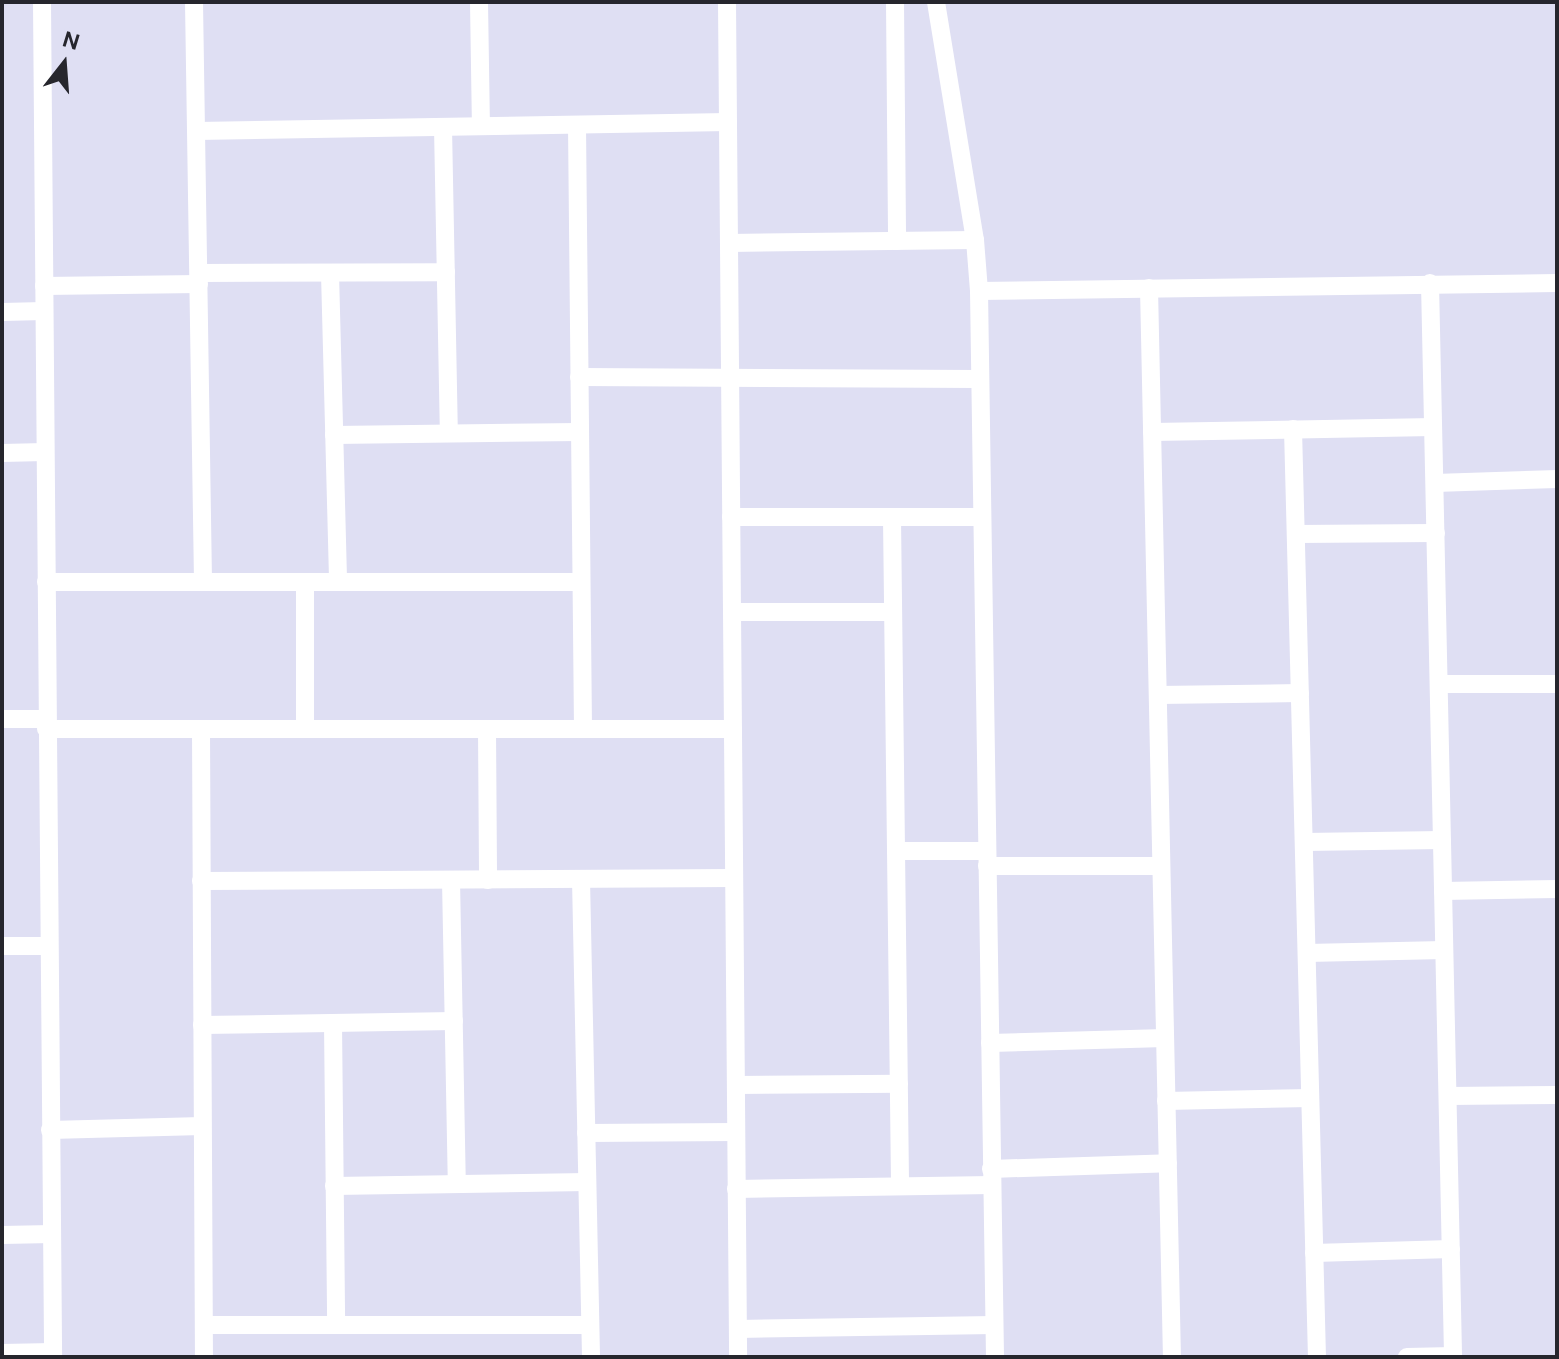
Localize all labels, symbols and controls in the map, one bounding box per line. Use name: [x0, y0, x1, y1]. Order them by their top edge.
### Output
north arrow: [24, 24, 104, 104]
text: N: [59, 24, 83, 57]

